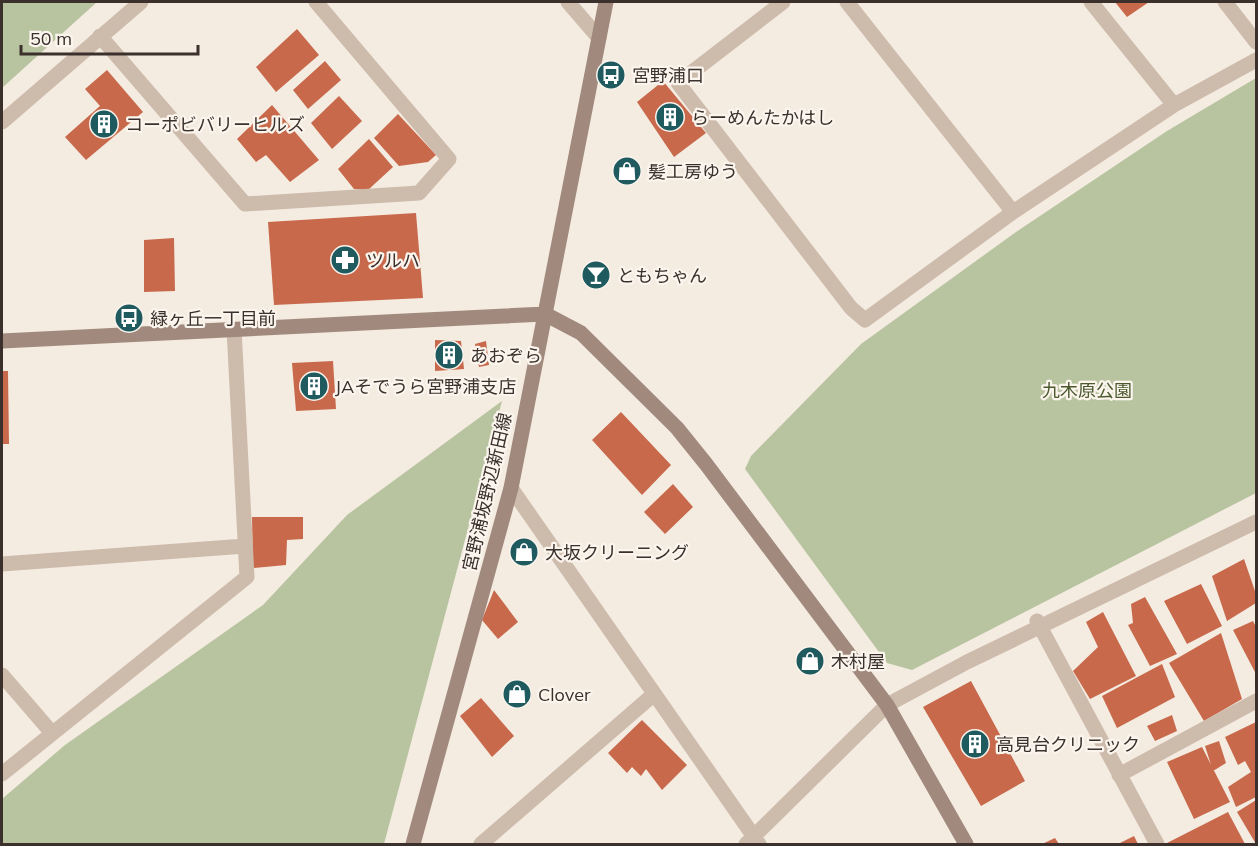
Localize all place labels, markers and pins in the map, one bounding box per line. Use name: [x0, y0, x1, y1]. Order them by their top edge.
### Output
bus stop icon: 宮野浦口: [595, 59, 627, 91]
place label: 宮野浦口: [632, 64, 704, 87]
building icon: らーめんたかはし: [654, 101, 686, 133]
place label: らーめんたかはし: [691, 106, 834, 129]
building icon: コーポビバリーヒルズ: [88, 108, 120, 140]
place label: コーポビバリーヒルズ: [125, 113, 305, 136]
shop icon: 髪工房ゆう: [611, 155, 643, 187]
place label: 髪工房ゆう: [648, 160, 738, 183]
pharmacy icon: ツルハ: [329, 244, 361, 276]
place label: ツルハ: [366, 249, 420, 272]
bar icon: ともちゃん: [580, 259, 612, 291]
place label: ともちゃん: [617, 264, 707, 287]
bus stop icon: 緑ヶ丘一丁目前: [113, 302, 145, 334]
place label: 緑ヶ丘一丁目前: [150, 307, 276, 330]
building icon: あおぞら: [433, 339, 465, 371]
place label: あおぞら: [470, 344, 542, 367]
building icon: JAそでうら宮野浦支店: [298, 370, 330, 402]
place label: JAそでうら宮野浦支店: [335, 375, 516, 398]
shop icon: 大坂クリーニング: [508, 536, 540, 568]
place label: 大坂クリーニング: [545, 541, 689, 564]
shop icon: 木村屋: [794, 645, 826, 677]
place label: 木村屋: [831, 650, 885, 673]
shop icon: Clover: [501, 678, 533, 710]
place label: Clover: [538, 683, 591, 706]
building icon: 高見台クリニック: [959, 728, 991, 760]
place label: 高見台クリニック: [996, 733, 1140, 756]

